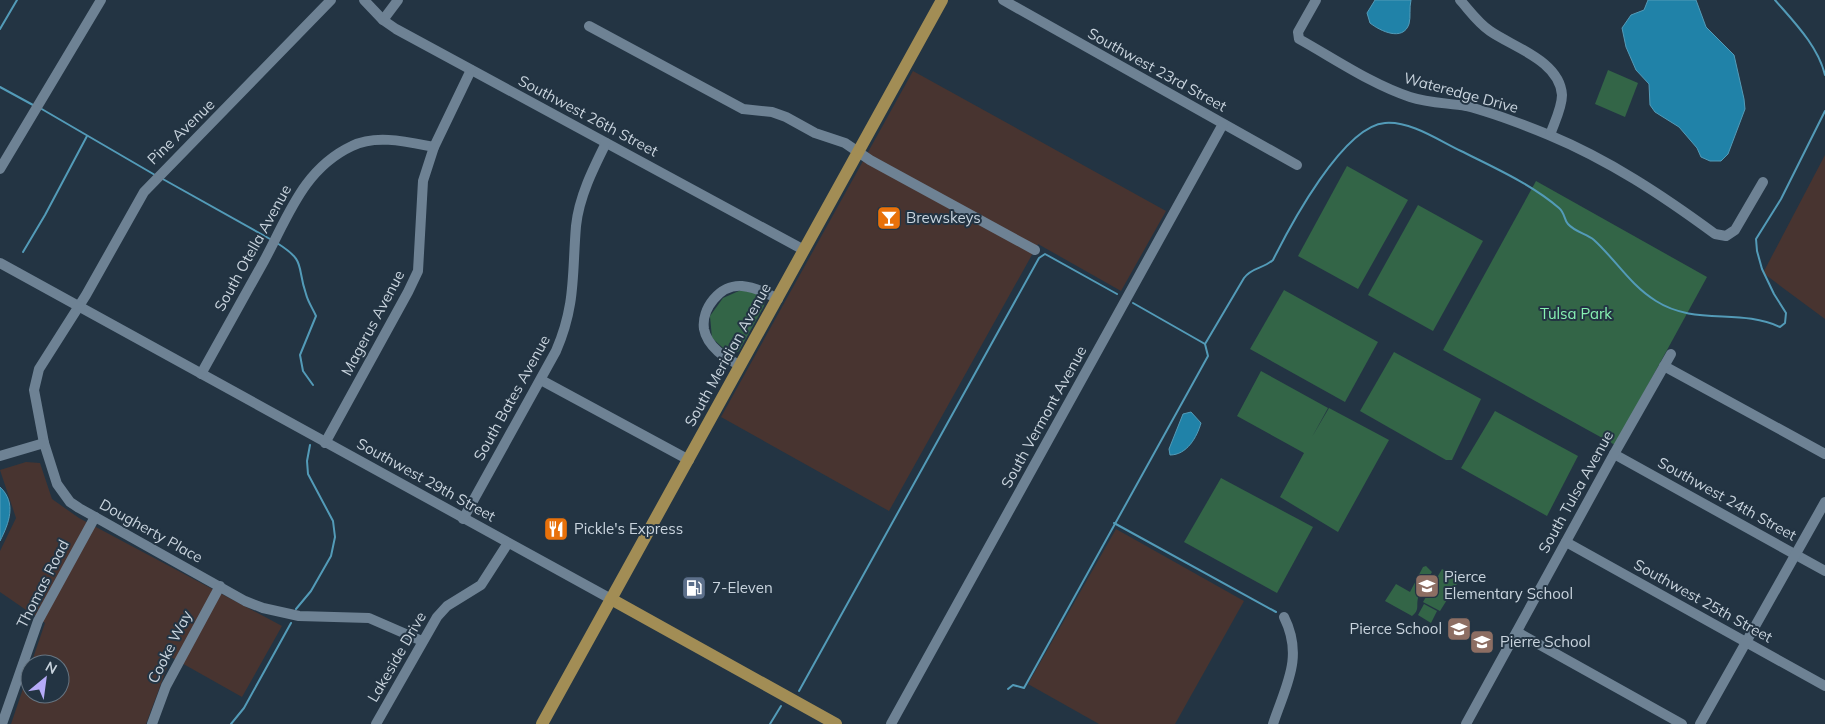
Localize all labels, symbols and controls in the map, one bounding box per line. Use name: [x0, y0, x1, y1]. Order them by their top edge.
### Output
street label: Southwest 23rd Street: [1084, 23, 1230, 116]
street label: Wateredge Drive: [1402, 68, 1521, 117]
street label: Southwest 26th Street: [515, 71, 661, 160]
street label: Pine Avenue: [143, 95, 218, 169]
street label: South Otella Avenue: [210, 181, 295, 314]
bar icon: Brewskeys: [876, 205, 902, 231]
place label: Brewskeys: [906, 208, 981, 227]
street label: Magerus Avenue: [337, 267, 408, 379]
street label: South Meridian Avenue: [680, 280, 775, 430]
park label: Tulsa Park: [1540, 304, 1612, 323]
street label: South Bates Avenue: [469, 332, 554, 464]
street label: South Vermont Avenue: [997, 342, 1091, 491]
street label: South Tulsa Avenue: [1534, 427, 1617, 556]
street label: Southwest 29th Street: [354, 434, 499, 526]
street label: Southwest 24th Street: [1655, 453, 1800, 545]
street label: Dougherty Place: [96, 494, 206, 567]
restaurant icon: Pickle's Express: [543, 516, 569, 542]
place label: Pickle's Express: [574, 519, 683, 538]
street label: Thomas Road: [12, 536, 73, 631]
street label: Southwest 25th Street: [1631, 555, 1776, 647]
place label: Pierce Elementary School: [1444, 567, 1573, 603]
school or university icon: Pierce Elementary School: [1414, 573, 1440, 599]
fuel station icon: 7-Eleven: [681, 575, 707, 601]
place label: 7-Eleven: [712, 578, 773, 597]
street label: Cooke Way: [143, 607, 196, 686]
street label: Lakeside Drive: [363, 608, 430, 705]
school or university icon: Pierce School: [1446, 616, 1472, 642]
place label: Pierce School: [1350, 619, 1442, 638]
school or university icon: Pierre School: [1469, 629, 1495, 655]
place label: Pierre School: [1500, 632, 1591, 651]
north arrow: [20, 654, 70, 704]
text: N: [42, 657, 60, 678]

